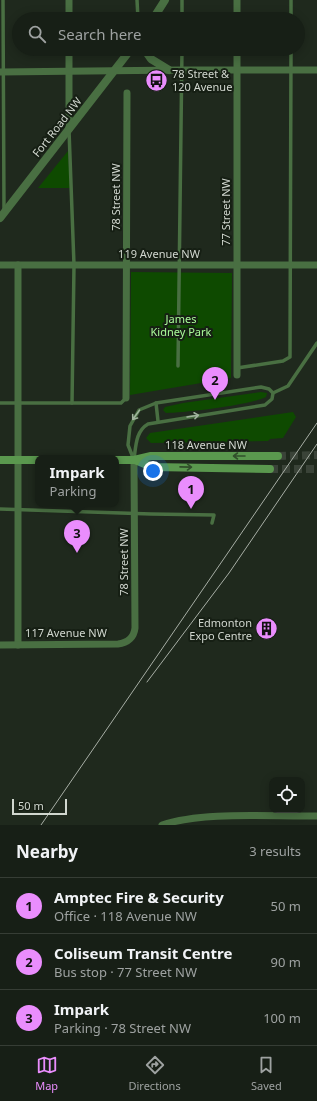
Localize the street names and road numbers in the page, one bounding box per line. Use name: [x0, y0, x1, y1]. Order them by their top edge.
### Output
street label: Fort Road NW: [29, 93, 85, 160]
street label: 78 Street NW: [108, 162, 123, 231]
street label: 77 Street NW: [218, 177, 233, 246]
street label: 119 Avenue NW: [118, 246, 201, 261]
street label: 118 Avenue NW: [165, 437, 248, 452]
street label: 78 Street NW: [116, 527, 131, 596]
street label: 117 Avenue NW: [25, 625, 108, 640]

